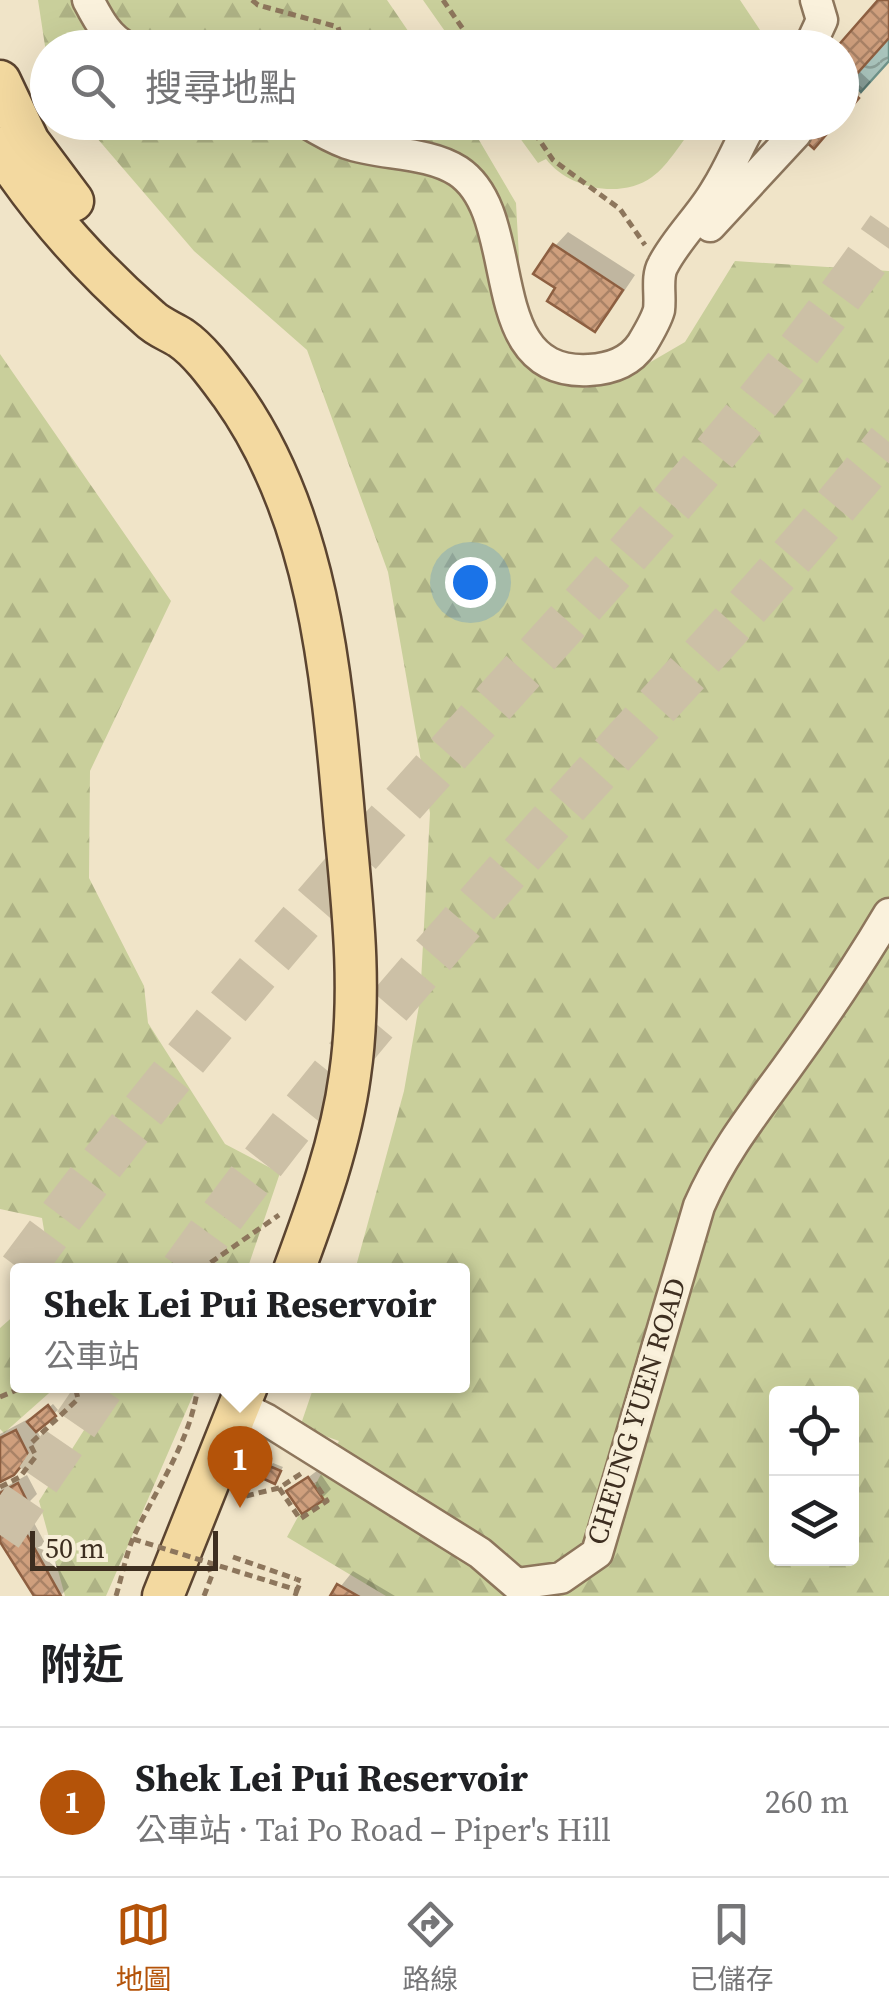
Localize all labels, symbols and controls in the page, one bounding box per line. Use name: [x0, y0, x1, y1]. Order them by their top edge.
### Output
search box: [30, 30, 859, 140]
icon: search: [65, 58, 120, 113]
text: 搜尋地點: [145, 62, 297, 114]
your location: [445, 557, 496, 608]
popup: [10, 1263, 470, 1393]
street label: CHEUNG YUEN ROAD: [577, 1273, 695, 1549]
text: Shek Lei Pui Reservoir: [44, 1278, 437, 1330]
text: 公車站: [44, 1334, 140, 1378]
map controls: [769, 1386, 859, 1566]
button: locate: [769, 1386, 859, 1476]
pin: 1: [208, 1426, 272, 1508]
button: layers: [769, 1476, 859, 1566]
scale bar: [30, 1526, 218, 1570]
text: 50 m: [45, 1529, 105, 1567]
text: 附近: [40, 1635, 124, 1693]
text: Shek Lei Pui Reservoir: [135, 1752, 528, 1804]
text: 1: [64, 1780, 81, 1824]
text: 260 m: [765, 1780, 849, 1824]
text: 公車站 · Tai Po Road – Piper's Hill: [135, 1808, 611, 1852]
tab: 地圖: [115, 1897, 172, 1998]
tab: 路線: [402, 1897, 459, 1998]
tab: 已儲存: [689, 1897, 774, 1998]

